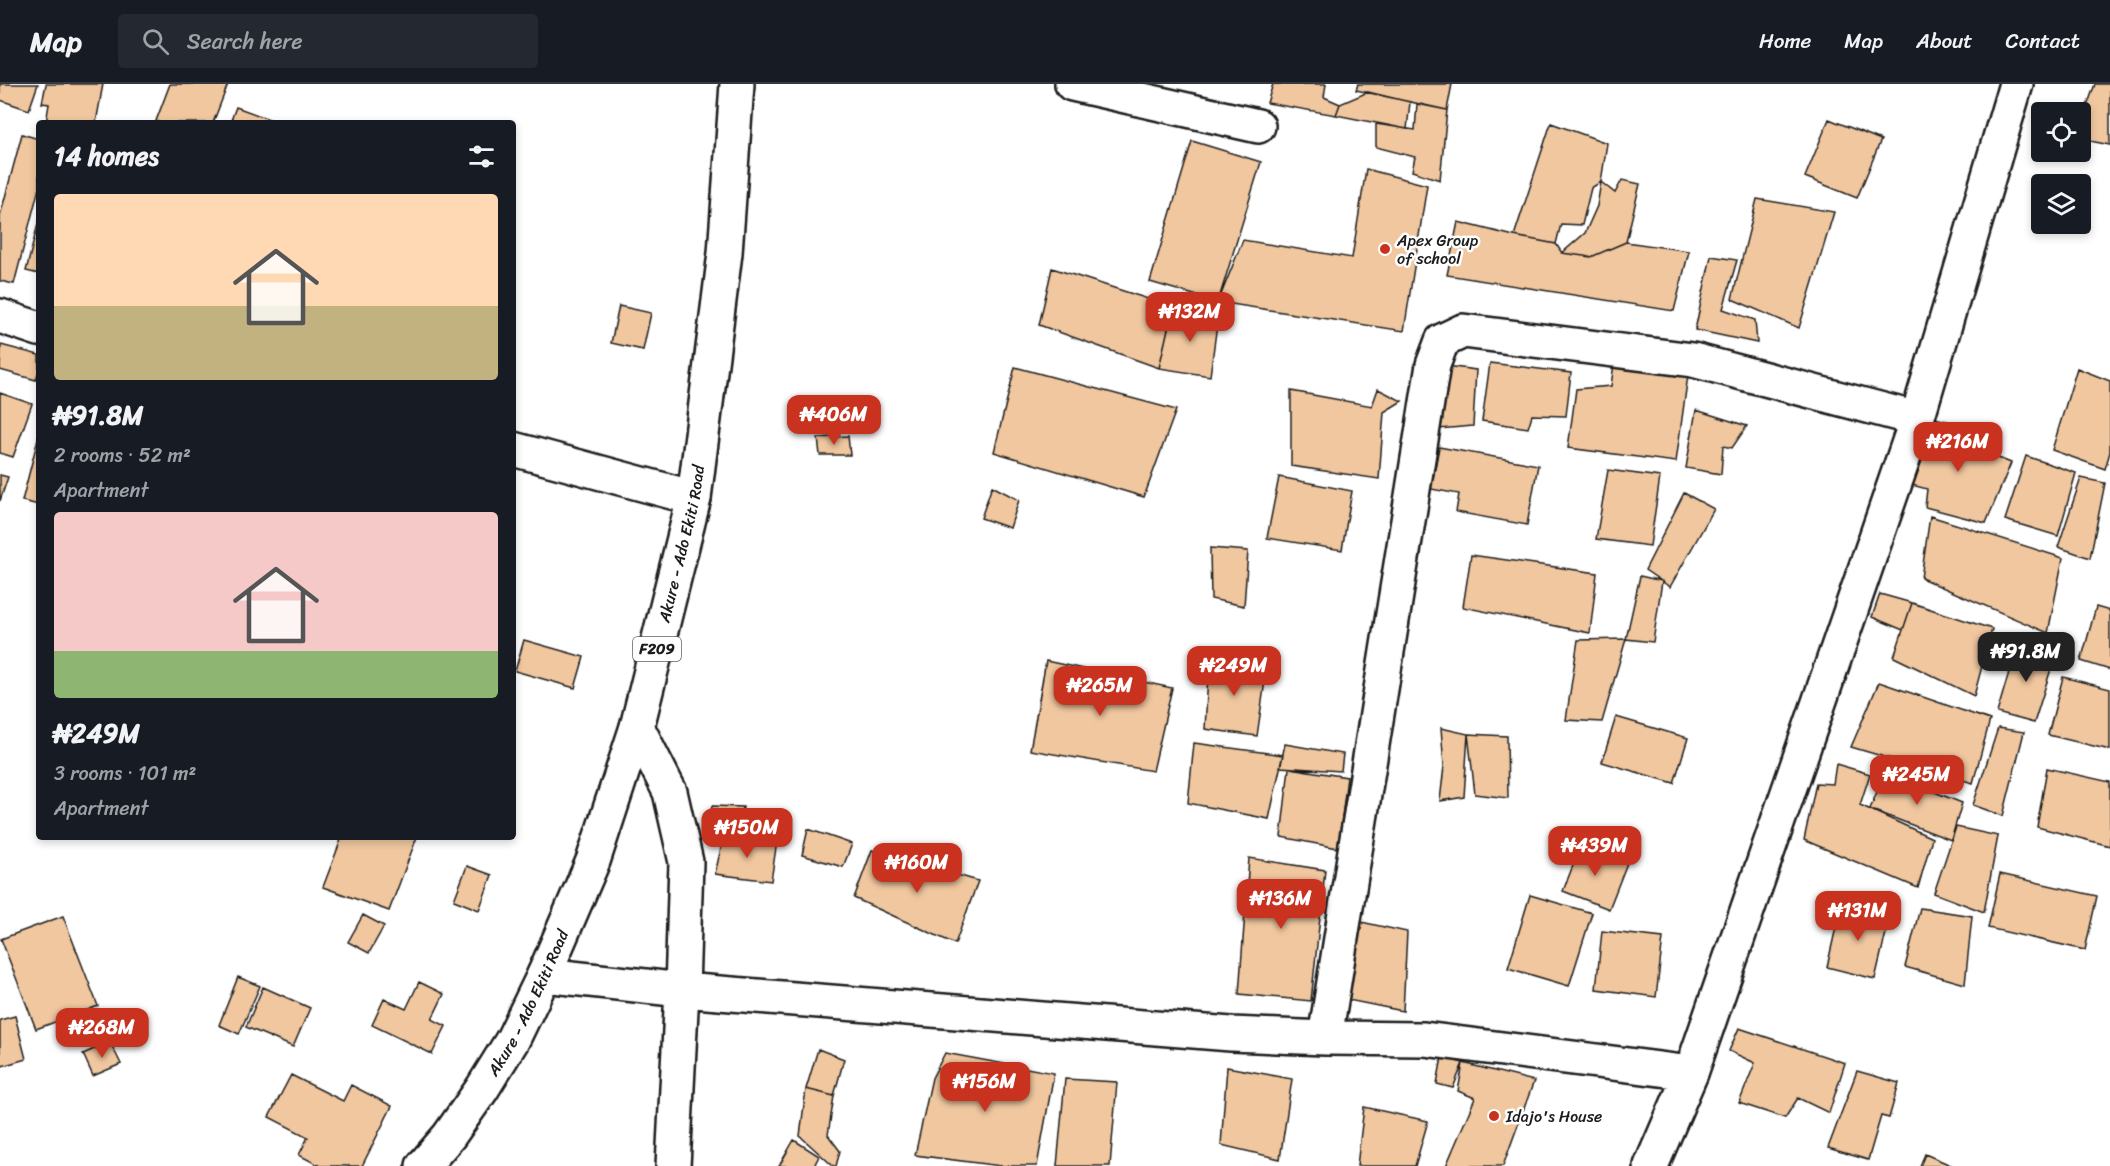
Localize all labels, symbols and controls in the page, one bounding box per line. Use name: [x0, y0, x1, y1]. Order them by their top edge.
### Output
search box: [118, 14, 538, 68]
text: Map: [30, 17, 82, 66]
text: Search here: [187, 22, 303, 61]
text: Home: [1759, 22, 1811, 60]
text: Map: [1844, 22, 1883, 60]
text: About: [1916, 22, 1973, 60]
text: Contact: [2006, 22, 2080, 60]
icon: search: [139, 25, 172, 58]
map controls: [2031, 102, 2091, 234]
button: locate: [2031, 102, 2091, 162]
text: 14 homes: [54, 133, 159, 179]
icon: filters: [465, 140, 498, 173]
button: layers: [2031, 174, 2091, 234]
place label: Apex Group of school: [1396, 226, 1479, 273]
icon: home: [222, 233, 330, 341]
marker: Apex Group of school: [1378, 242, 1392, 256]
pin: ₦132M: [1148, 292, 1232, 343]
text: ₦132M: [1160, 294, 1220, 329]
text: ₦91.8M: [54, 392, 143, 438]
pin: ₦406M: [792, 395, 876, 446]
text: ₦406M: [801, 397, 867, 432]
pin: ₦216M: [1916, 422, 2000, 473]
text: ₦216M: [1927, 424, 1989, 459]
text: 2 rooms · 52 m²: [54, 438, 191, 473]
street label: Akure - Ado Ekiti Road: [649, 462, 713, 626]
text: Apartment: [54, 473, 148, 508]
icon: home: [222, 551, 330, 659]
pin: ₦91.8M: [1977, 632, 2075, 683]
text: ₦91.8M: [1992, 634, 2060, 669]
road number: F209: [633, 637, 681, 661]
pin: ₦249M: [1192, 646, 1276, 697]
text: ₦249M: [1201, 648, 1267, 683]
pin: ₦265M: [1058, 666, 1142, 717]
text: ₦265M: [1068, 668, 1132, 703]
text: ₦249M: [54, 710, 140, 756]
pin: ₦245M: [1875, 755, 1959, 806]
text: 3 rooms · 101 m²: [54, 756, 196, 791]
text: ₦245M: [1884, 757, 1950, 792]
text: Apartment: [54, 791, 148, 826]
pin: ₦150M: [705, 808, 789, 859]
text: ₦150M: [715, 810, 779, 845]
pin: ₦439M: [1553, 826, 1637, 877]
text: ₦439M: [1562, 828, 1628, 863]
pin: ₦160M: [875, 843, 959, 894]
text: ₦160M: [886, 845, 948, 880]
pin: ₦136M: [1239, 879, 1323, 930]
text: ₦136M: [1251, 881, 1311, 916]
pin: ₦131M: [1816, 891, 1900, 942]
text: ₦131M: [1829, 893, 1887, 928]
street label: Akure - Ado Ekiti Road: [479, 924, 577, 1083]
pin: ₦268M: [60, 1008, 144, 1059]
text: ₦268M: [70, 1010, 134, 1045]
pin: ₦156M: [943, 1062, 1027, 1113]
text: ₦156M: [954, 1064, 1016, 1099]
place label: Idajo's House: [1505, 1102, 1602, 1131]
marker: Idajo's House: [1487, 1109, 1501, 1123]

